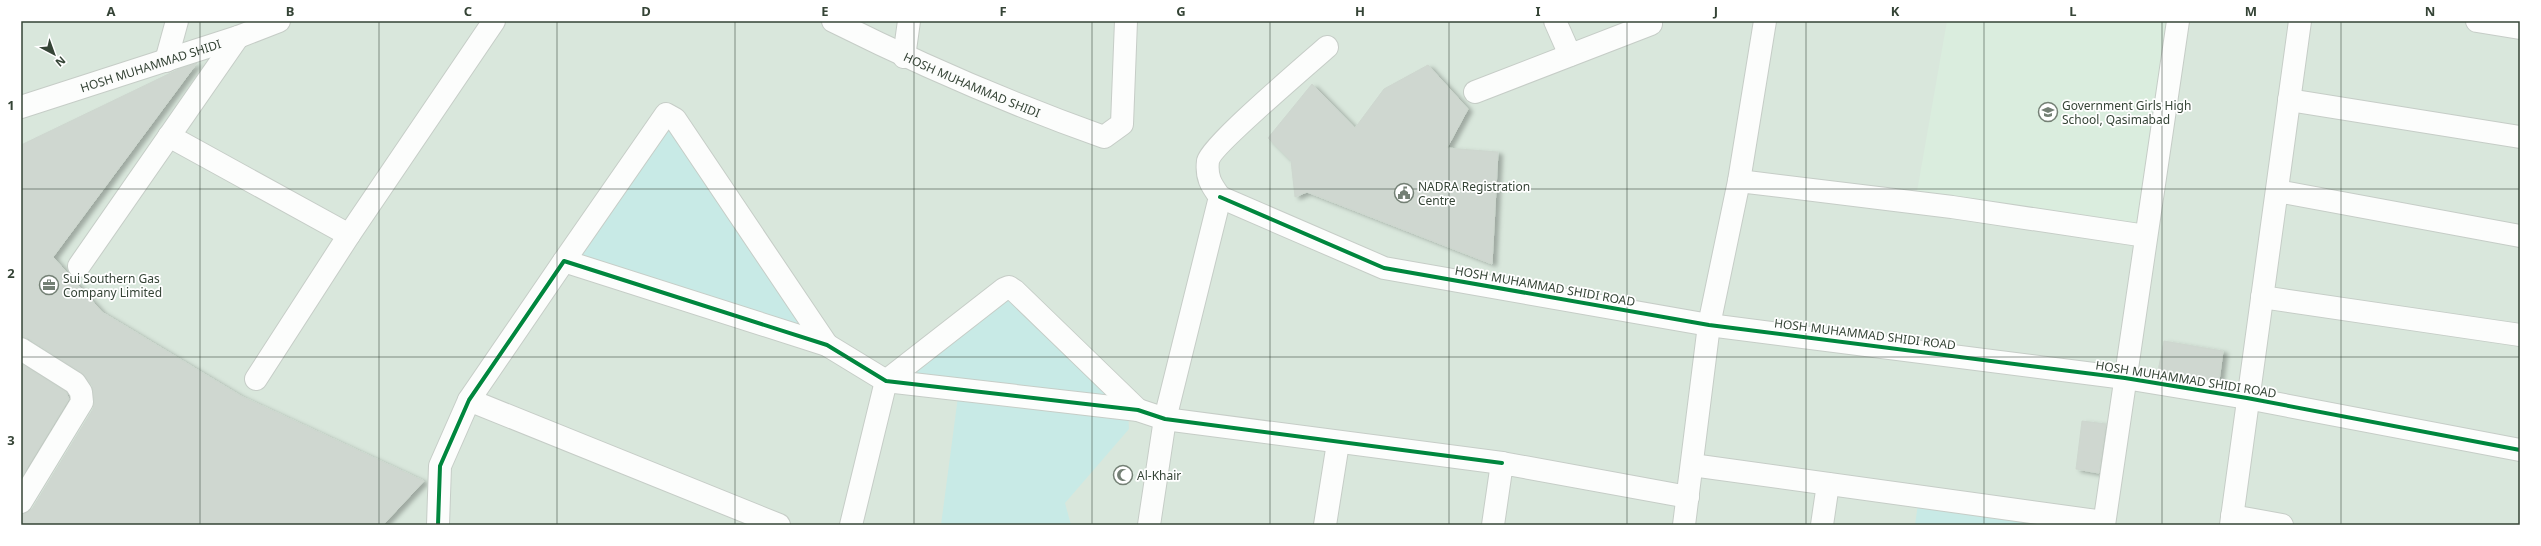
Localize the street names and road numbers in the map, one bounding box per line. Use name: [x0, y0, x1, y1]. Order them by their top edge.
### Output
street label: HOSH MUHAMMAD SHIDI: [78, 35, 223, 96]
street label: HOSH MUHAMMAD SHIDI: [901, 48, 1043, 121]
street label: HOSH MUHAMMAD SHIDI ROAD: [1453, 262, 1637, 310]
street label: HOSH MUHAMMAD SHIDI ROAD: [1773, 314, 1957, 354]
street label: HOSH MUHAMMAD SHIDI ROAD: [2094, 356, 2278, 402]

